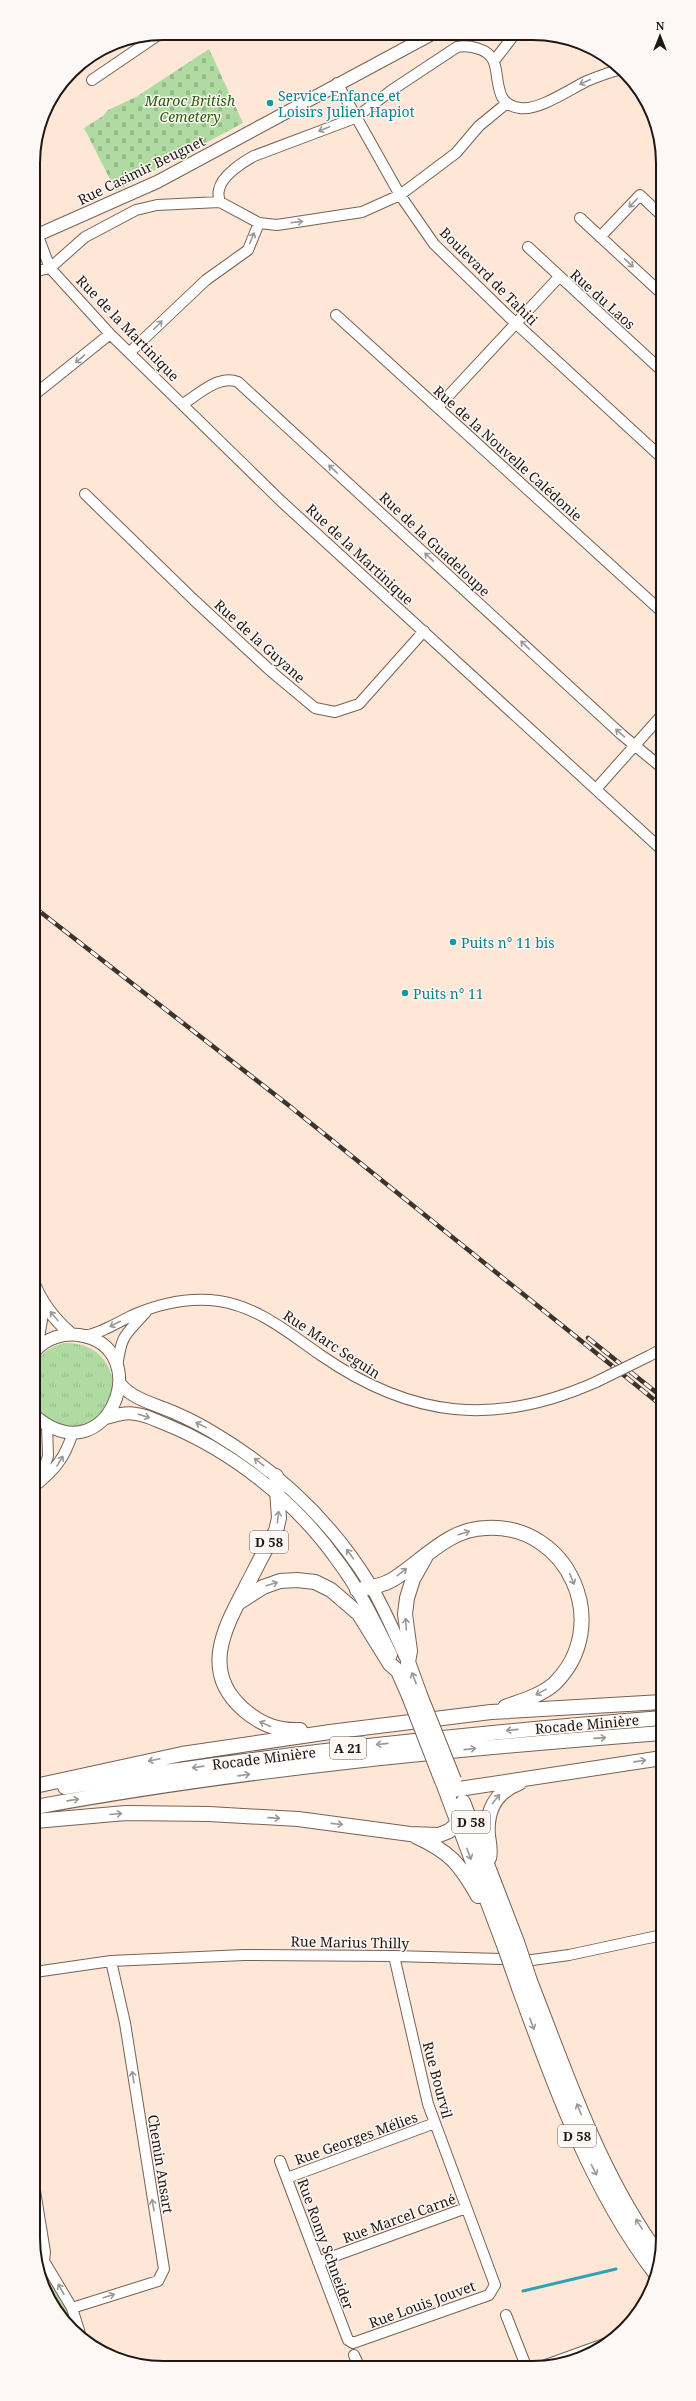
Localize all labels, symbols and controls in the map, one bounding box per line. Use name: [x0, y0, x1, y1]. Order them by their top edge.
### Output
north arrow: [640, 16, 680, 56]
text: N: [656, 18, 665, 33]
one-way arrow: [580, 79, 592, 86]
place label: Service Enfance et Loisirs Julien Hapiot: [278, 86, 415, 121]
park label: Maroc British Cemetery: [144, 91, 236, 126]
marker: Service Enfance et Loisirs Julien Hapiot: [265, 98, 275, 108]
one-way arrow: [319, 126, 331, 134]
street label: Rue Casimir Beugnet: [74, 131, 208, 209]
one-way arrow: [628, 198, 637, 208]
one-way arrow: [291, 218, 304, 226]
street label: Boulevard de Tahiti: [436, 223, 543, 330]
one-way arrow: [249, 233, 257, 245]
one-way arrow: [624, 259, 634, 268]
street label: Rue du Laos: [566, 265, 640, 333]
street label: Rue de la Martinique: [72, 271, 184, 385]
one-way arrow: [153, 320, 162, 330]
one-way arrow: [74, 355, 85, 364]
street label: Rue de la Nouvelle Calédonie: [430, 381, 586, 525]
one-way arrow: [329, 465, 339, 474]
street label: Rue de la Guadeloupe: [375, 488, 495, 600]
street label: Rue de la Martinique: [302, 499, 418, 609]
one-way arrow: [424, 552, 434, 562]
street label: Rue de la Guyane: [211, 595, 309, 687]
one-way arrow: [520, 641, 530, 650]
one-way arrow: [616, 729, 626, 738]
place label: Puits n° 11 bis: [461, 933, 555, 952]
marker: Puits n° 11 bis: [448, 937, 458, 947]
place label: Puits n° 11: [413, 984, 484, 1003]
marker: Puits n° 11: [400, 988, 410, 998]
street label: Rue Marc Seguin: [280, 1305, 384, 1383]
one-way arrow: [50, 1311, 59, 1322]
one-way arrow: [109, 1321, 121, 1329]
one-way arrow: [137, 1413, 150, 1420]
one-way arrow: [195, 1421, 207, 1428]
one-way arrow: [57, 1455, 65, 1467]
one-way arrow: [253, 1458, 264, 1467]
one-way arrow: [274, 1511, 282, 1524]
one-way arrow: [457, 1529, 469, 1537]
road number: D 58: [250, 1531, 288, 1553]
one-way arrow: [346, 1549, 354, 1560]
one-way arrow: [397, 1568, 408, 1576]
one-way arrow: [569, 1572, 577, 1584]
one-way arrow: [265, 1580, 278, 1587]
one-way arrow: [402, 1618, 409, 1631]
one-way arrow: [410, 1673, 418, 1685]
one-way arrow: [535, 1689, 547, 1697]
street label: Rocade Minière: [534, 1710, 640, 1738]
one-way arrow: [259, 1720, 271, 1727]
one-way arrow: [506, 1727, 519, 1734]
one-way arrow: [593, 1734, 606, 1742]
road number: A 21: [330, 1737, 366, 1759]
one-way arrow: [376, 1740, 389, 1748]
street label: Rocade Minière: [211, 1742, 317, 1774]
one-way arrow: [463, 1746, 476, 1753]
one-way arrow: [147, 1756, 160, 1764]
one-way arrow: [633, 1757, 646, 1765]
one-way arrow: [192, 1763, 205, 1771]
one-way arrow: [237, 1771, 250, 1779]
one-way arrow: [492, 1794, 500, 1805]
one-way arrow: [67, 1796, 80, 1804]
one-way arrow: [109, 1811, 122, 1818]
road number: D 58: [452, 1811, 490, 1833]
one-way arrow: [267, 1814, 280, 1821]
one-way arrow: [330, 1820, 343, 1827]
one-way arrow: [466, 1847, 474, 1859]
street label: Rue Marius Thilly: [290, 1931, 410, 1953]
one-way arrow: [529, 2018, 537, 2030]
street label: Rue Bourvil: [419, 2039, 458, 2121]
one-way arrow: [129, 2071, 137, 2084]
one-way arrow: [575, 2103, 582, 2115]
street label: Rue Georges Mélies: [292, 2107, 420, 2169]
street label: Chemin Ansart: [144, 2113, 178, 2215]
road number: D 58: [558, 2125, 596, 2147]
one-way arrow: [591, 2163, 598, 2175]
street label: Rue Romy Schneider: [293, 2176, 359, 2312]
street label: Rue Marcel Carné: [340, 2189, 458, 2247]
one-way arrow: [149, 2199, 157, 2212]
one-way arrow: [635, 2218, 643, 2230]
street label: Rue Louis Jouvet: [366, 2276, 478, 2332]
one-way arrow: [56, 2283, 64, 2295]
one-way arrow: [102, 2292, 115, 2299]

